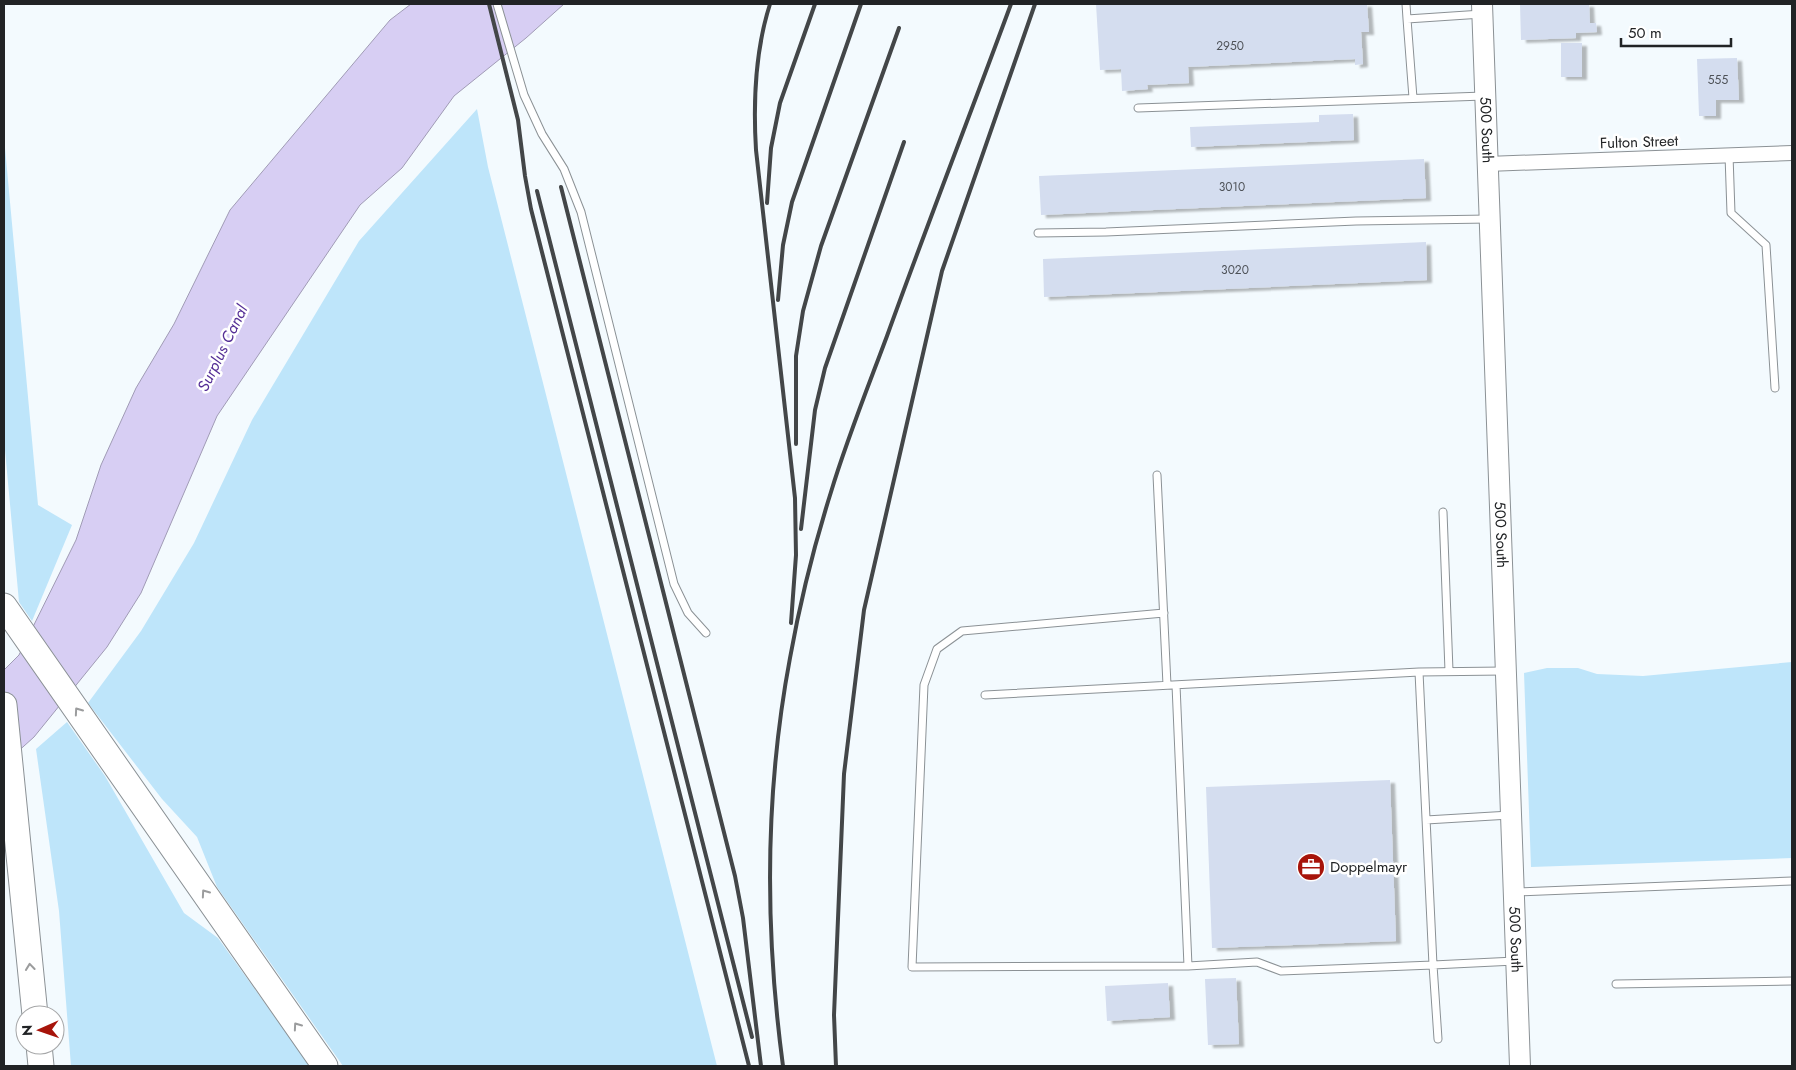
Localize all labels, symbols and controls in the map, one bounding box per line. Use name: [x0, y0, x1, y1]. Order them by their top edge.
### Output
scale bar: [1621, 15, 1731, 47]
text: 50 m: [1628, 22, 1662, 44]
house number: 2950: [1216, 37, 1244, 55]
house number: 555: [1708, 71, 1728, 89]
street label: 500 South: [1474, 96, 1499, 164]
street label: Fulton Street: [1599, 130, 1679, 154]
house number: 3010: [1219, 178, 1245, 196]
house number: 3020: [1221, 261, 1249, 279]
water label: Surplus Canal: [192, 300, 254, 395]
street label: 500 South: [1489, 501, 1513, 568]
one-way arrow: [75, 707, 84, 717]
office icon: Doppelmayr: [1296, 852, 1326, 882]
place label: Doppelmayr: [1330, 856, 1408, 878]
one-way arrow: [202, 889, 211, 899]
street label: 500 South: [1503, 906, 1528, 973]
one-way arrow: [25, 962, 36, 970]
north arrow: [15, 1005, 65, 1055]
one-way arrow: [294, 1022, 303, 1032]
text: N: [17, 1025, 37, 1036]

